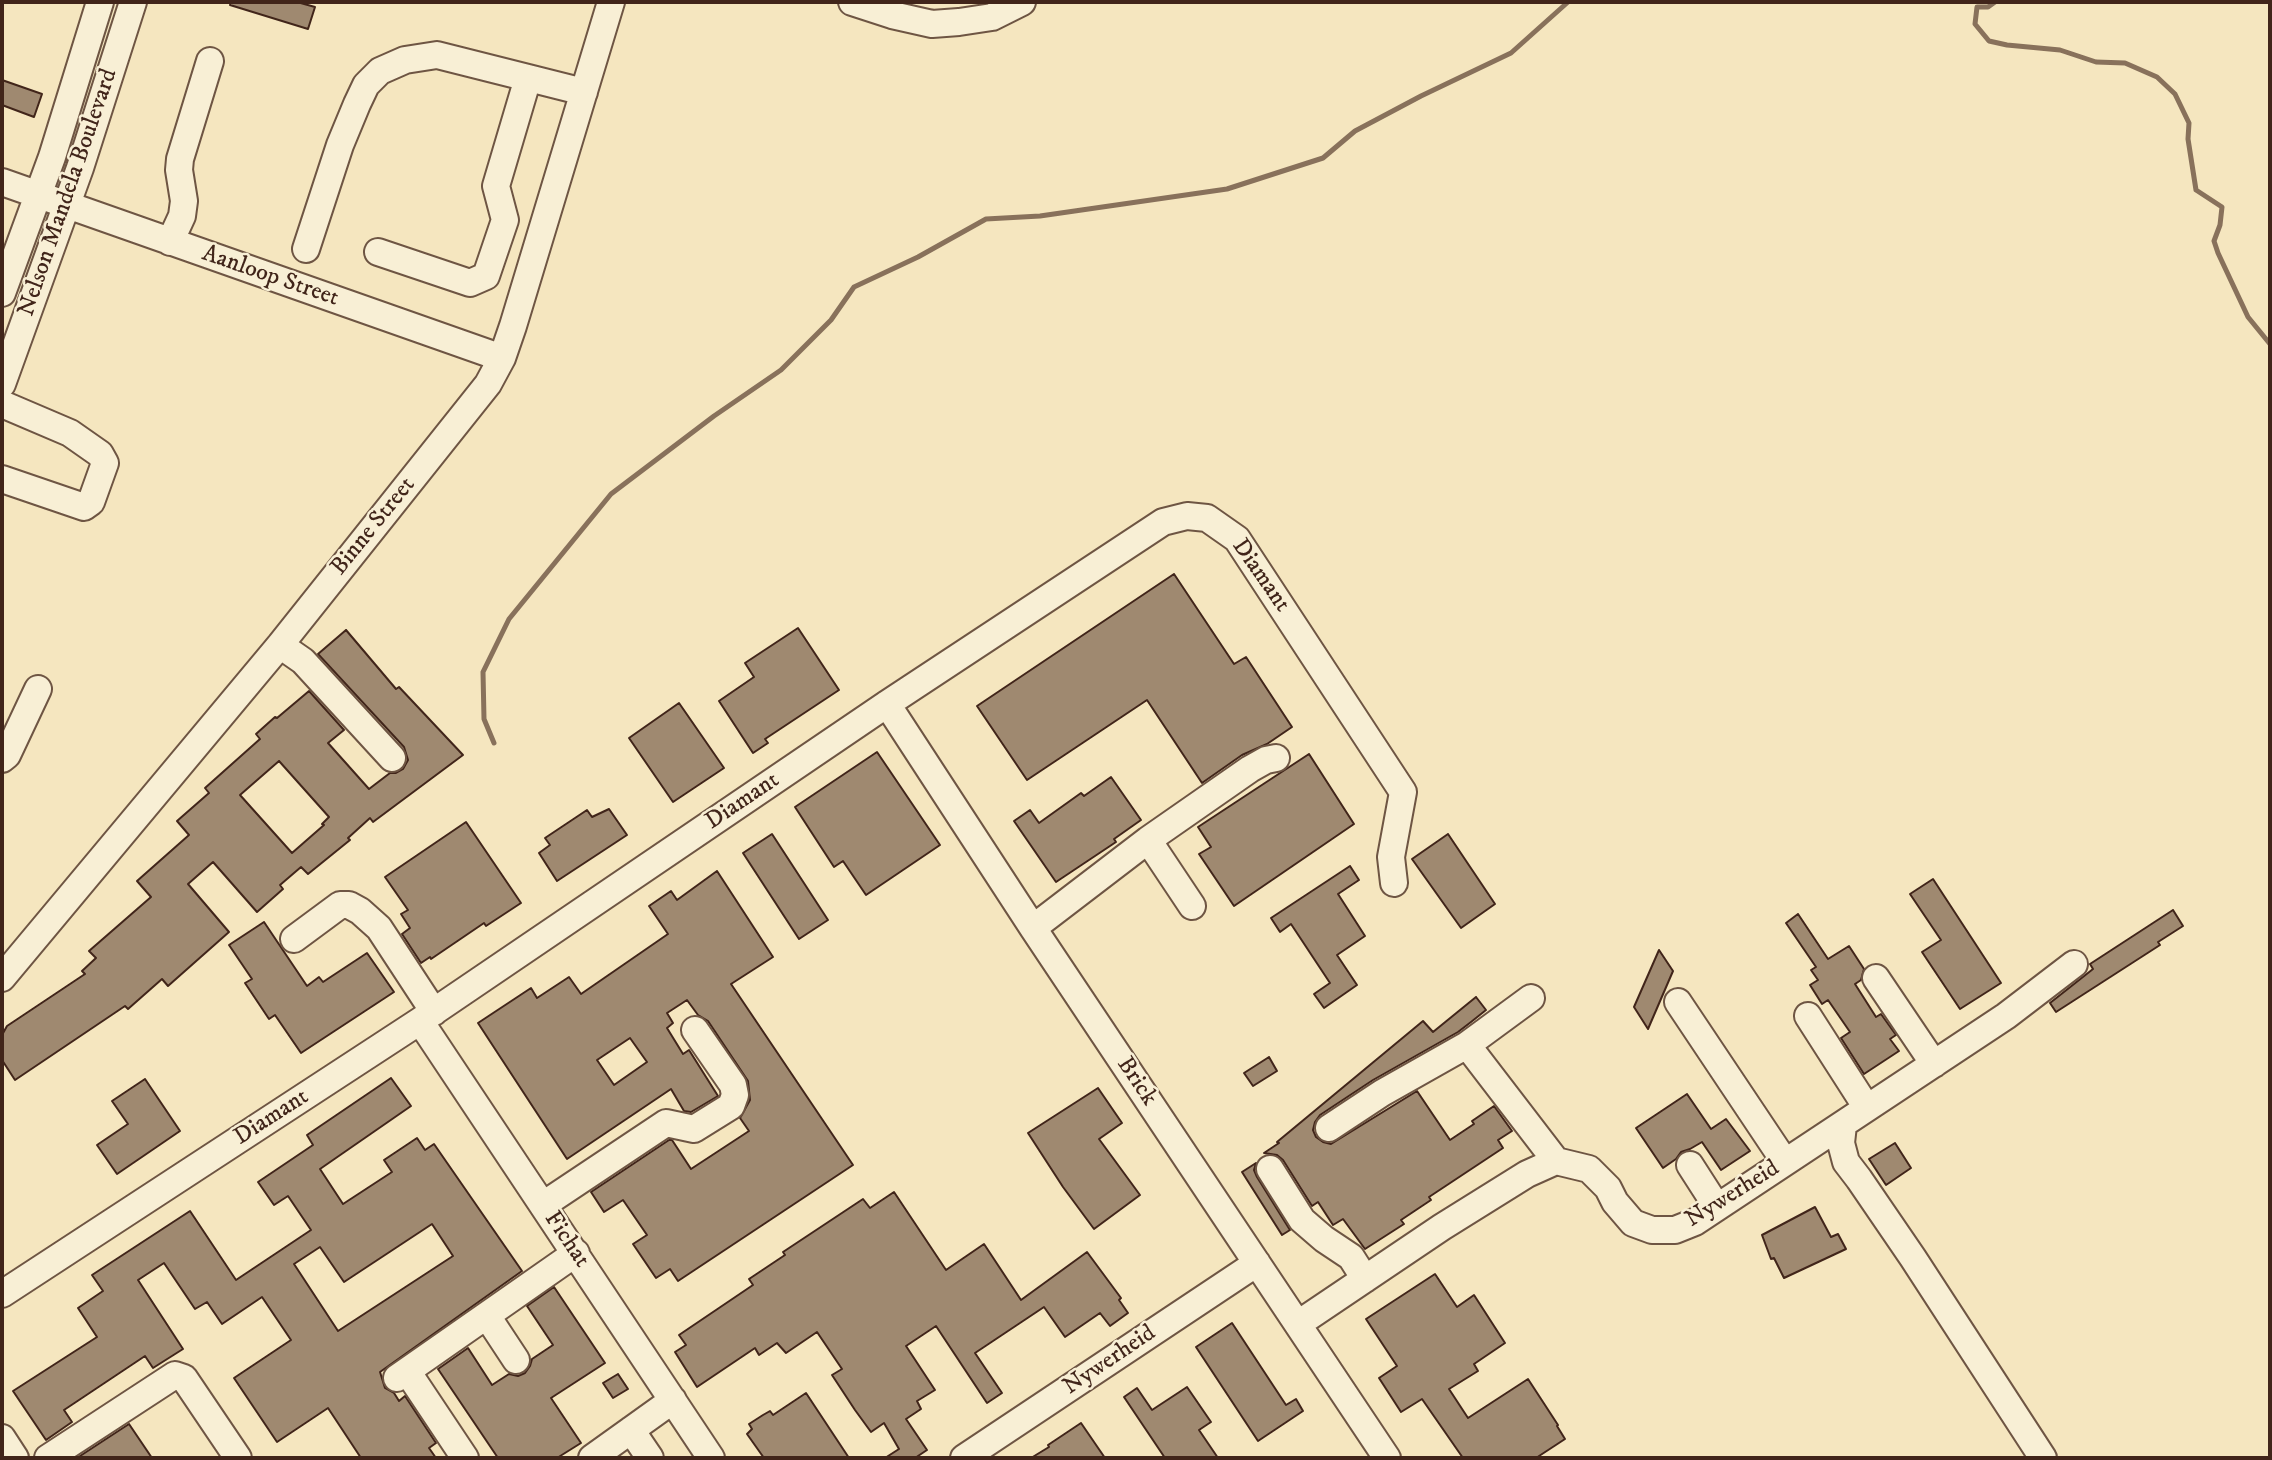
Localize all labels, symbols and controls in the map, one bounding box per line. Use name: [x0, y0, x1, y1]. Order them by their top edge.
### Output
street label: Nelson Mandela Boulevard: [13, 65, 125, 321]
street label: Aanloop Street: [198, 240, 342, 314]
street label: Binne Street: [326, 472, 422, 582]
street label: Diamant: [1225, 534, 1295, 618]
street label: Diamant: [701, 767, 785, 837]
street label: Brick: [1109, 1052, 1163, 1112]
street label: Diamant: [230, 1083, 314, 1153]
street label: Nywerheid: [1681, 1155, 1785, 1235]
street label: Fichat: [537, 1206, 595, 1274]
street label: Nywerheid: [1058, 1320, 1162, 1402]

